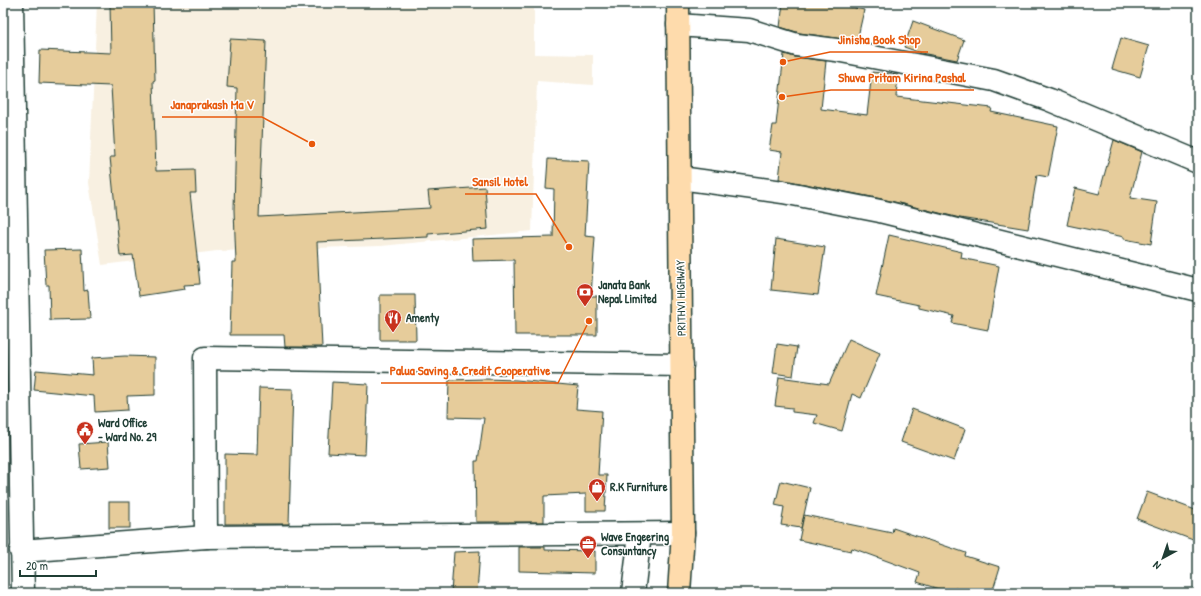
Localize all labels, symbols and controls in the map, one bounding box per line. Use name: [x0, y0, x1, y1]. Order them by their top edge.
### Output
callout: Jinisha Book Shop: [830, 27, 928, 52]
text: Jinisha Book Shop: [838, 30, 921, 49]
callout: Shuva Pritam Kirina Pashal: [831, 65, 974, 90]
text: Shuva Pritam Kirina Pashal: [838, 68, 966, 86]
callout: Janaprakash Ma V: [162, 92, 262, 117]
text: Janaprakash Ma V: [170, 95, 254, 114]
callout: Sansil Hotel: [465, 169, 536, 194]
text: Sansil Hotel: [472, 172, 528, 190]
street label: PRITHVI HIGHWAY: [671, 259, 690, 336]
place label: Janata Bank Nepal Limited: [598, 276, 657, 308]
bank icon: Janata Bank Nepal Limited: [575, 282, 595, 307]
restaurant icon: Amenty: [383, 308, 403, 333]
place label: Amenty: [406, 309, 439, 327]
callout: Palua Saving & Credit Cooperative: [381, 358, 558, 383]
text: Palua Saving & Credit Cooperative: [390, 361, 551, 380]
place label: Ward Office - Ward No. 29: [98, 414, 157, 445]
public building icon: Ward Office - Ward No. 29: [75, 420, 95, 445]
shop icon: R.K Furniture: [587, 477, 607, 502]
place label: R.K Furniture: [610, 478, 668, 495]
place label: Wave Engeering Consuntancy: [601, 528, 670, 560]
office icon: Wave Engeering Consuntancy: [578, 534, 598, 559]
north arrow: [1143, 538, 1183, 578]
scale bar: [20, 552, 96, 578]
text: 20 m: [26, 557, 48, 574]
text: N: [1150, 558, 1163, 573]

